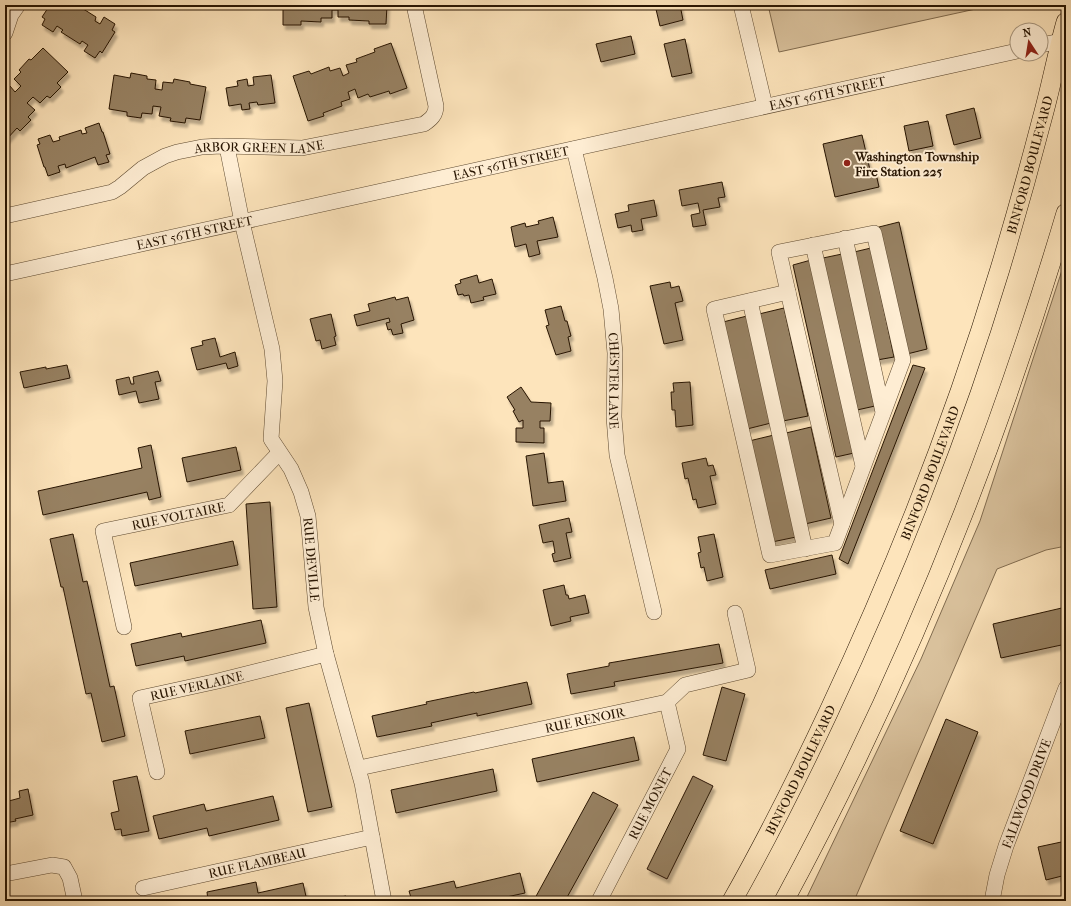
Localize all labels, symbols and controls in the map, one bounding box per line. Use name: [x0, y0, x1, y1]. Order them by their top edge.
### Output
north arrow: [1009, 22, 1049, 62]
text: N: [1022, 25, 1033, 40]
street label: EAST 56TH STREET: [768, 73, 887, 113]
street label: BINFORD BOULEVARD: [1003, 94, 1055, 236]
street label: ARBOR GREEN LANE: [191, 136, 325, 156]
street label: EAST 56TH STREET: [451, 142, 571, 183]
place label: Washington Township Fire Station 225: [854, 149, 979, 179]
marker: Washington Township Fire Station 225: [842, 158, 852, 168]
street label: EAST 56TH STREET: [135, 212, 254, 252]
street label: CHESTER LANE: [606, 332, 623, 430]
street label: BINFORD BOULEVARD: [897, 404, 962, 542]
street label: RUE VOLTAIRE: [130, 499, 226, 532]
street label: RUE DEVILLE: [301, 517, 323, 602]
street label: RUE VERLAINE: [149, 667, 245, 703]
street label: BINFORD BOULEVARD: [762, 702, 838, 837]
street label: RUE RENOIR: [543, 704, 627, 735]
street label: FALLWOOD DRIVE: [998, 736, 1054, 850]
street label: RUE MONET: [625, 765, 675, 842]
street label: RUE FLAMBEAU: [207, 844, 308, 881]

